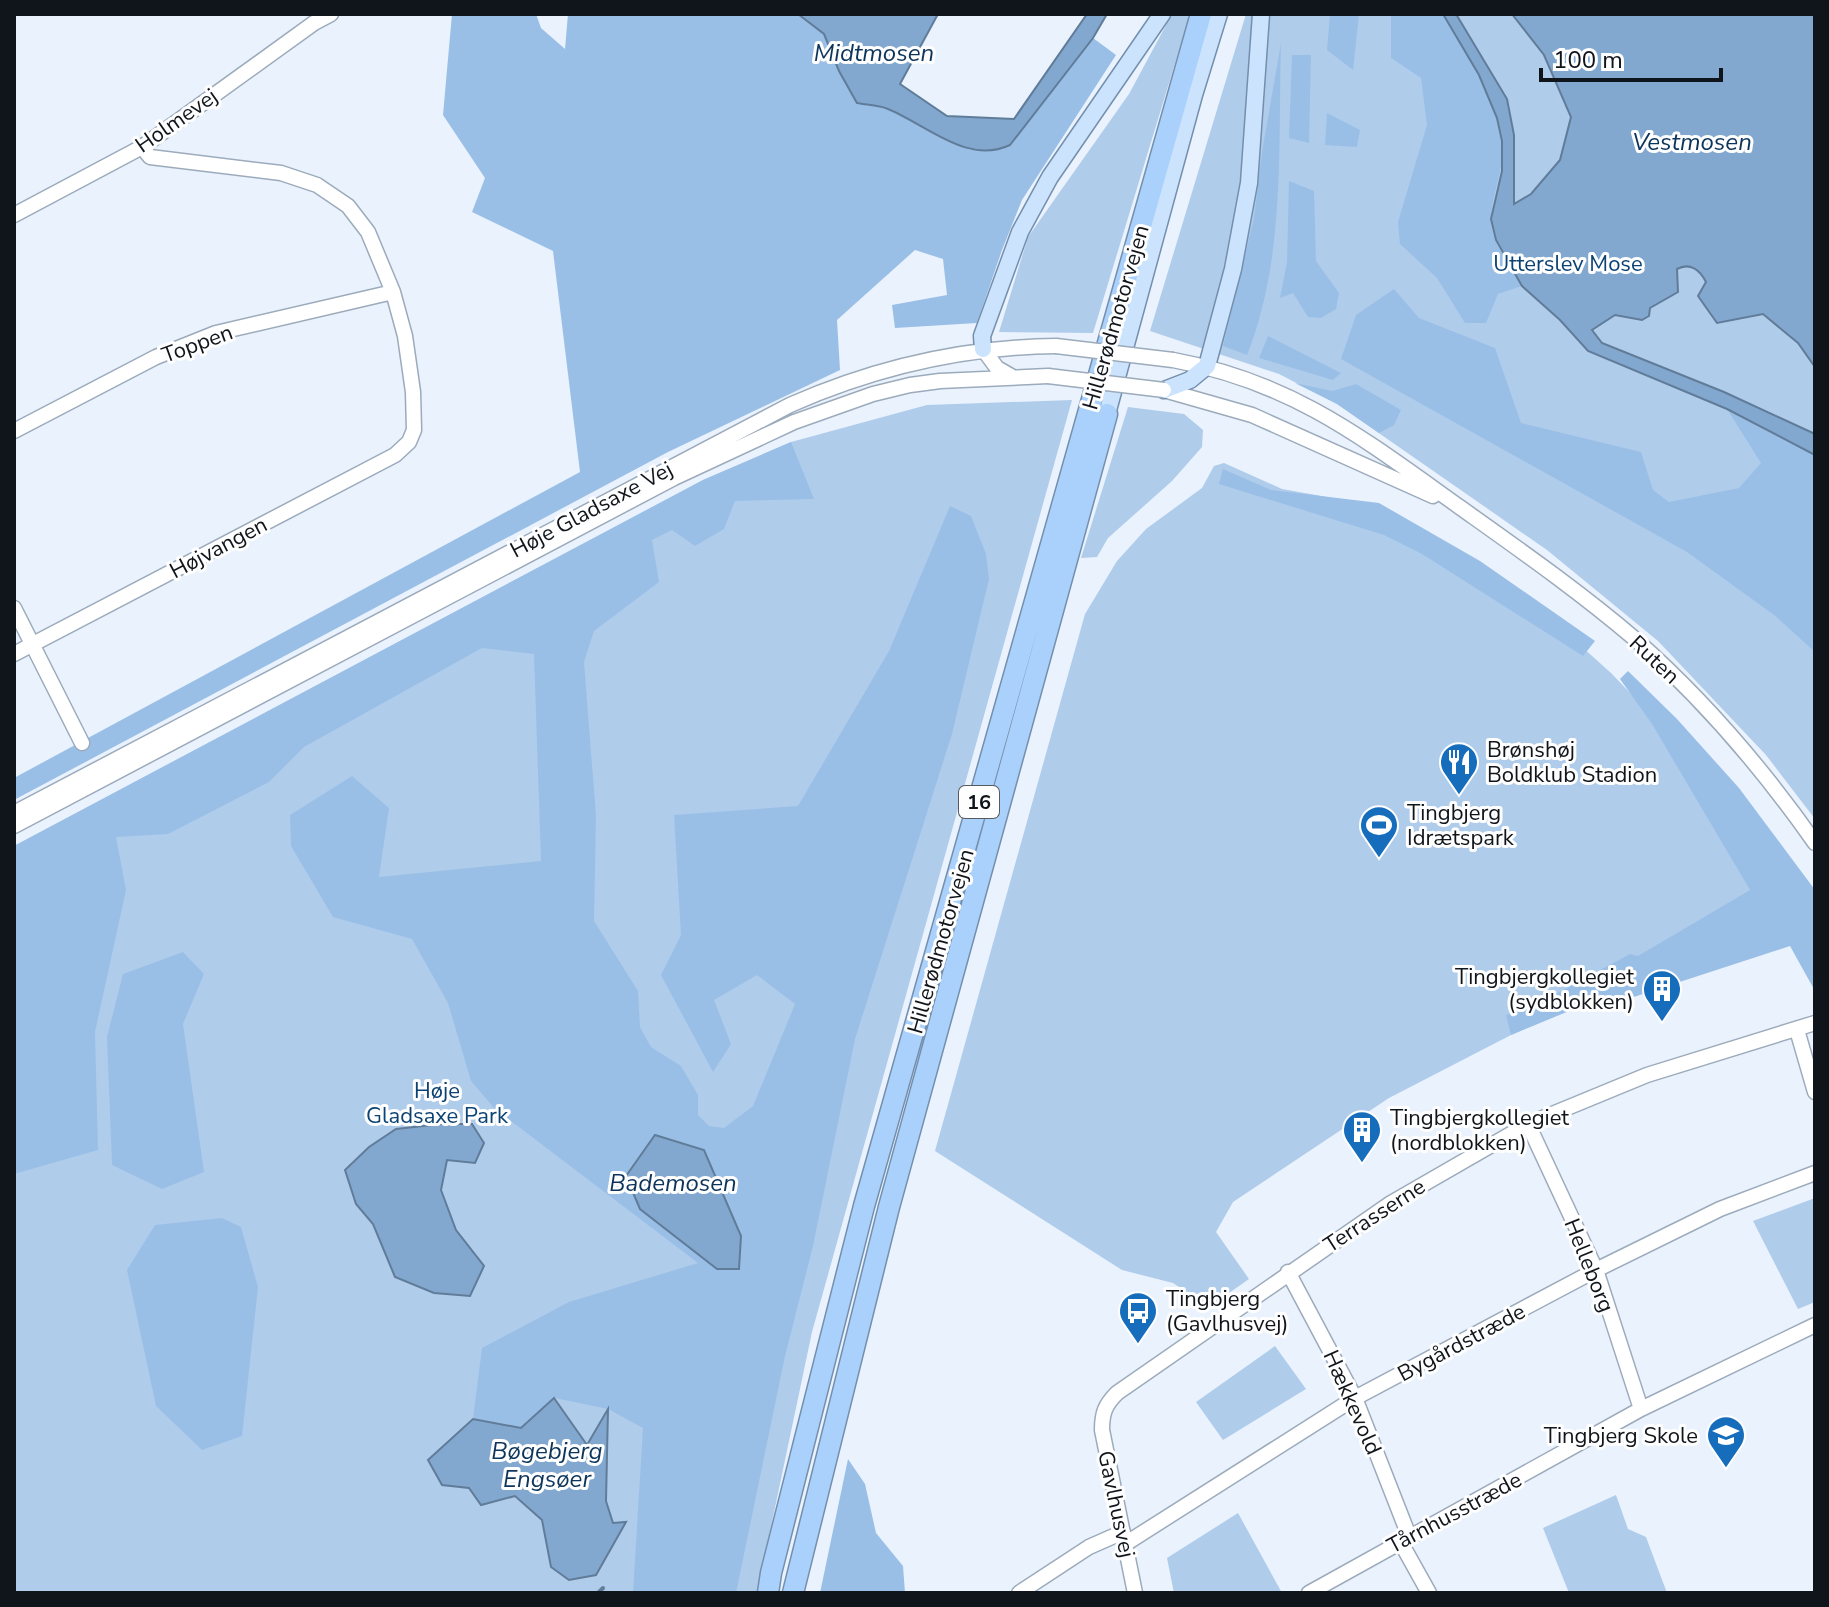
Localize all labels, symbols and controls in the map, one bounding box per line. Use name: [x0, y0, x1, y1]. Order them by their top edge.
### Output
scale bar: [1541, 32, 1721, 82]
water label: Midtmosen: [814, 37, 934, 69]
text: 100 m: [1553, 44, 1623, 76]
street label: Holmevej: [129, 82, 224, 160]
water label: Vestmosen: [1632, 126, 1752, 158]
street label: Hillerødmotorvejen: [1075, 221, 1157, 413]
park label: Utterslev Mose: [1493, 249, 1643, 279]
street label: Toppen: [158, 317, 237, 371]
street label: Høje Gladsaxe Vej: [505, 454, 678, 565]
street label: Højvangen: [164, 510, 273, 586]
street label: Ruten: [1623, 629, 1686, 691]
place label: Brønshøj Boldklub Stadion: [1487, 735, 1657, 790]
restaurant icon: Brønshøj Boldklub Stadion: [1438, 741, 1480, 796]
road number: 16: [959, 786, 999, 818]
place label: Tingbjerg Idrætspark: [1407, 798, 1515, 853]
sports icon: Tingbjerg Idrætspark: [1358, 804, 1400, 859]
street label: Hillerødmotorvejen: [900, 845, 982, 1037]
place label: Tingbjergkollegiet (sydblokken): [1455, 962, 1634, 1017]
building icon: Tingbjergkollegiet (sydblokken): [1641, 968, 1683, 1023]
park label: Høje Gladsaxe Park: [366, 1076, 509, 1131]
place label: Tingbjergkollegiet (nordblokken): [1390, 1103, 1569, 1158]
building icon: Tingbjergkollegiet (nordblokken): [1341, 1109, 1383, 1164]
water label: Bademosen: [609, 1167, 737, 1199]
street label: Terrasserne: [1318, 1172, 1431, 1260]
street label: Helleborg: [1557, 1214, 1621, 1317]
place label: Tingbjerg (Gavlhusvej): [1166, 1284, 1288, 1339]
bus stop icon: Tingbjerg (Gavlhusvej): [1117, 1290, 1159, 1345]
street label: Bygårdstræde: [1392, 1297, 1531, 1389]
street label: Hækkevold: [1316, 1345, 1388, 1459]
school or university icon: Tingbjerg Skole: [1705, 1414, 1747, 1469]
place label: Tingbjerg Skole: [1544, 1421, 1698, 1451]
water label: Bøgebjerg Engsøer: [491, 1435, 603, 1495]
street label: Gavlhusvej: [1090, 1448, 1142, 1560]
street label: Tårnhusstræde: [1382, 1465, 1527, 1561]

